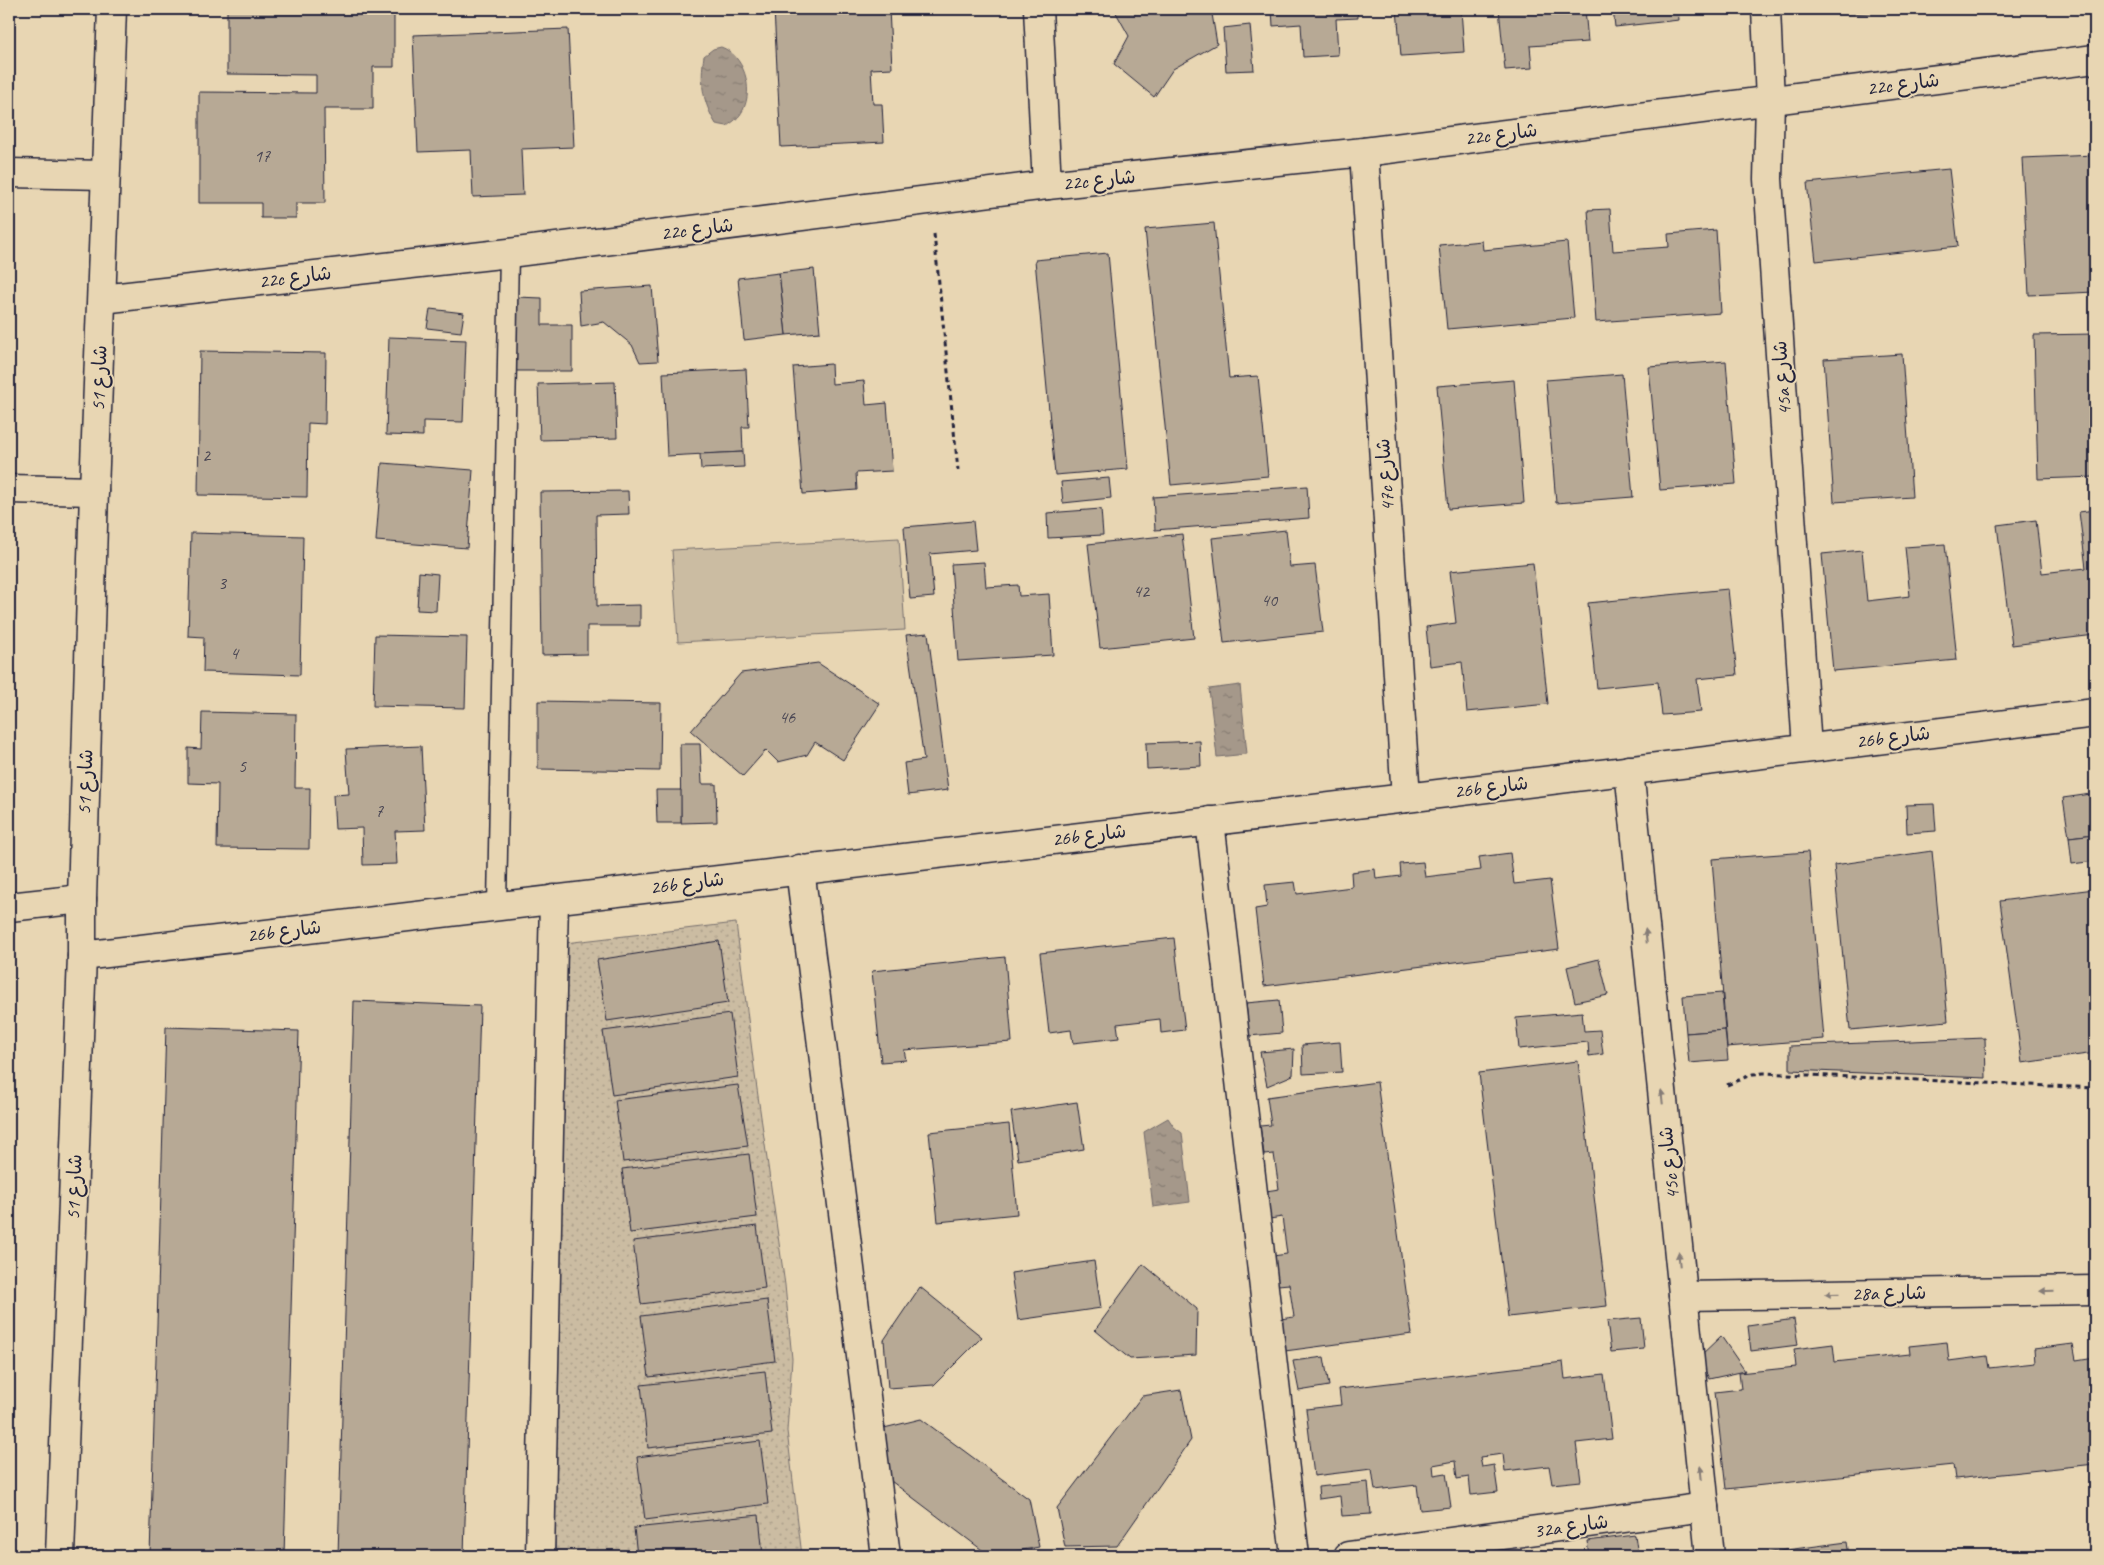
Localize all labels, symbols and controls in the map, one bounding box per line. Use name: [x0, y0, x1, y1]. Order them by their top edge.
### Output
street label: 22c شارع: [1865, 67, 1941, 102]
street label: 22c شارع: [1463, 117, 1539, 152]
house number: 17: [254, 145, 271, 167]
street label: 22c شارع: [1061, 164, 1137, 197]
street label: 22c شارع: [659, 212, 735, 247]
street label: 22c شارع: [257, 260, 333, 295]
street label: 45a شارع: [1767, 340, 1798, 416]
street label: شارع 51: [85, 345, 114, 412]
street label: 47c شارع: [1370, 438, 1401, 512]
house number: 2: [202, 444, 212, 466]
house number: 3: [218, 572, 228, 594]
house number: 42: [1133, 580, 1151, 602]
house number: 40: [1261, 589, 1279, 611]
house number: 4: [230, 642, 240, 664]
house number: 46: [779, 706, 796, 728]
street label: 26b شارع: [1854, 720, 1932, 755]
street label: شارع 51: [71, 749, 100, 816]
house number: 5: [238, 755, 247, 777]
street label: 26b شارع: [1452, 770, 1530, 805]
house number: 7: [375, 800, 384, 822]
street label: 26b شارع: [1050, 818, 1128, 853]
street label: 26b شارع: [648, 866, 726, 901]
street label: 26b شارع: [245, 914, 323, 949]
one-way arrow: [1642, 928, 1650, 944]
one-way arrow: [1658, 1089, 1666, 1105]
street label: 45c شارع: [1653, 1125, 1686, 1201]
street label: شارع 51: [60, 1154, 89, 1221]
one-way arrow: [1675, 1251, 1683, 1267]
street label: 28a شارع: [1851, 1280, 1927, 1307]
one-way arrow: [2038, 1287, 2054, 1295]
one-way arrow: [1823, 1290, 1839, 1298]
one-way arrow: [1697, 1465, 1705, 1481]
street label: 32a شارع: [1532, 1508, 1610, 1545]

